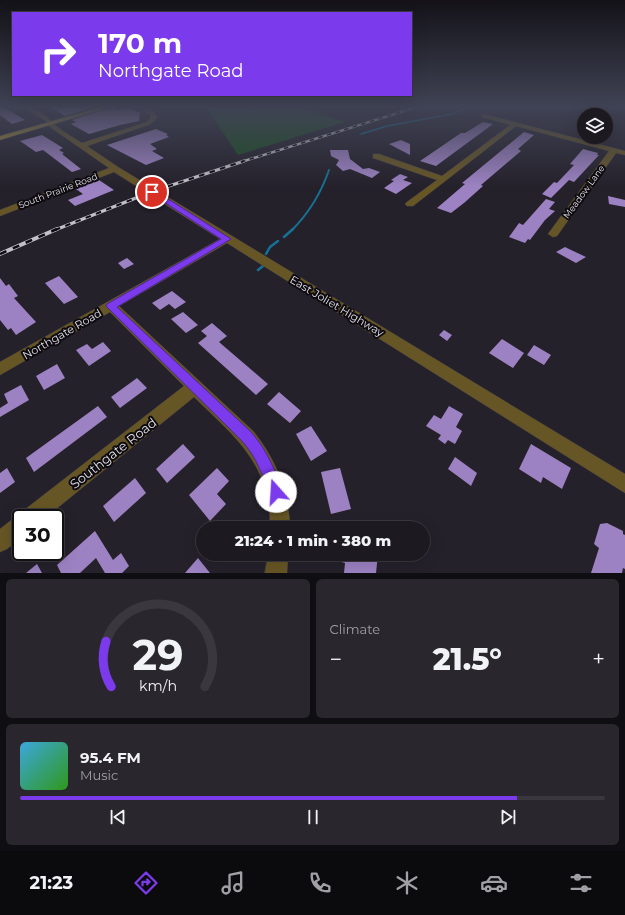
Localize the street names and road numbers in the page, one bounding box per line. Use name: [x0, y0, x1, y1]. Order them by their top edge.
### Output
street label: Meadow Lane: [561, 162, 607, 221]
street label: South Prairie Road: [17, 170, 99, 211]
street label: East Joliet Highway: [287, 272, 387, 340]
street label: Northgate Road: [20, 306, 104, 362]
street label: Southgate Road: [66, 414, 160, 492]

